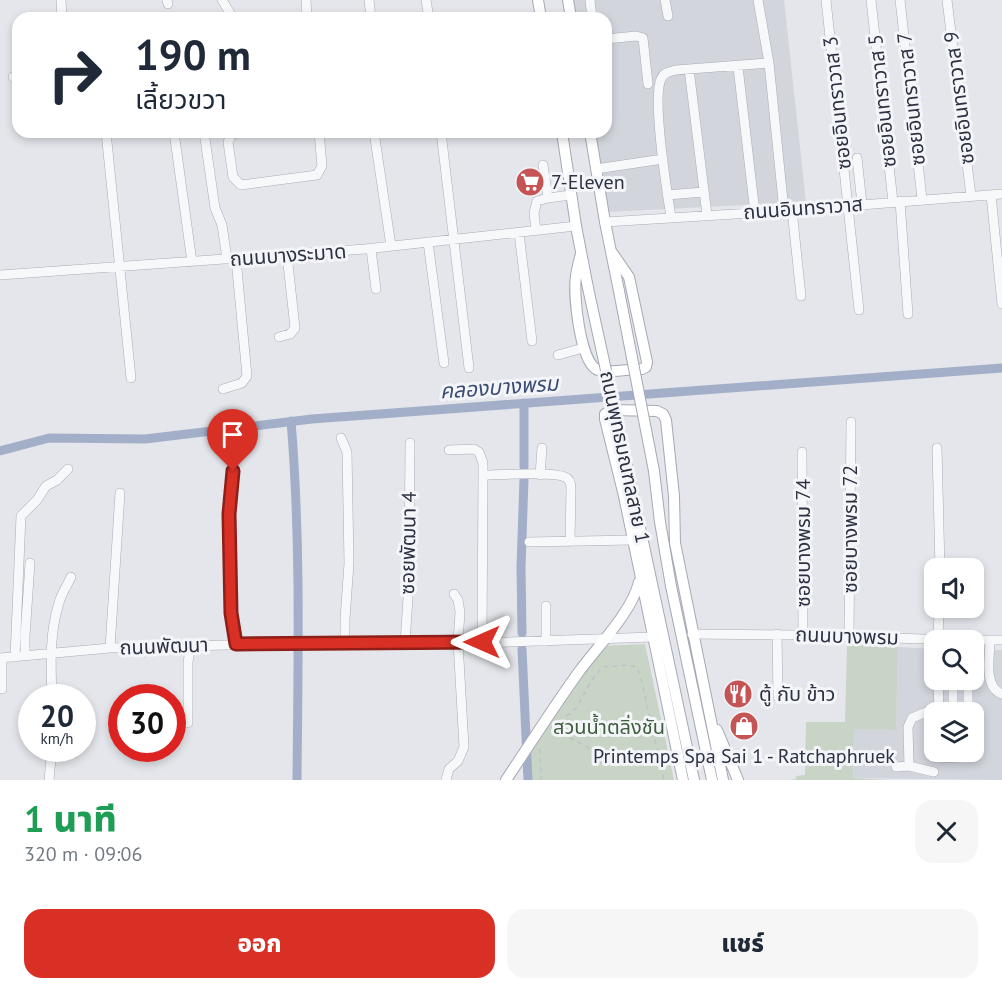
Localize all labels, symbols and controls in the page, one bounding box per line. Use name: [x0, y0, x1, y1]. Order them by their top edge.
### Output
text: 190 m: [135, 27, 251, 82]
street label: ซอยอินทราวาส 9: [938, 30, 980, 166]
street label: ซอยอินทราวาส 7: [891, 31, 931, 167]
street label: ซอยอินทราวาส 5: [862, 33, 902, 169]
street label: ซอยอินทราวาส 3: [817, 35, 857, 171]
icon: right: [36, 36, 114, 114]
text: เลี้ยวขวา: [135, 82, 226, 116]
supermarket icon: 7-Eleven: [514, 166, 546, 198]
place label: 7-Eleven: [551, 169, 625, 195]
street label: ถนนอินทราวาส: [742, 191, 864, 225]
street label: ถนนบางระมาด: [229, 238, 347, 272]
street label: ถนนพุทธมณฑลสาย 1: [594, 368, 656, 546]
water label: คลองบางพรม: [439, 369, 561, 405]
pin: [207, 409, 258, 471]
icon: arrive: [216, 418, 249, 451]
street label: ซอยบางพรม 72: [837, 465, 863, 593]
street label: ซอยบางพรม 74: [790, 479, 816, 607]
street label: ซอยพัฒนา 4: [394, 491, 422, 595]
map controls: [924, 558, 984, 762]
button: sound: [924, 558, 984, 618]
position arrow: [450, 610, 514, 674]
street label: ถนนบางพรม: [795, 621, 899, 651]
button: search: [924, 630, 984, 690]
street label: ถนนพัฒนา: [119, 631, 209, 661]
restaurant icon: ตู้ กับ ข้าว: [722, 678, 754, 710]
place label: ตู้ กับ ข้าว: [759, 681, 835, 707]
speed limit sign: 30: [108, 684, 186, 762]
text: 20: [40, 696, 74, 735]
button: layers: [924, 702, 984, 762]
shop icon: Printemps Spa Sai 1 - Ratchaphruek: [728, 710, 760, 742]
park label: สวนน้ำตลิ่งชัน: [553, 713, 665, 740]
text: km/h: [41, 729, 73, 748]
place label: Printemps Spa Sai 1 - Ratchaphruek: [593, 743, 895, 769]
text: 1 นาที: [24, 795, 117, 842]
button: close: [915, 800, 978, 863]
text: 320 m · 09:06: [24, 841, 142, 867]
button: ออก: [24, 909, 495, 978]
button: แชร์: [507, 909, 978, 978]

